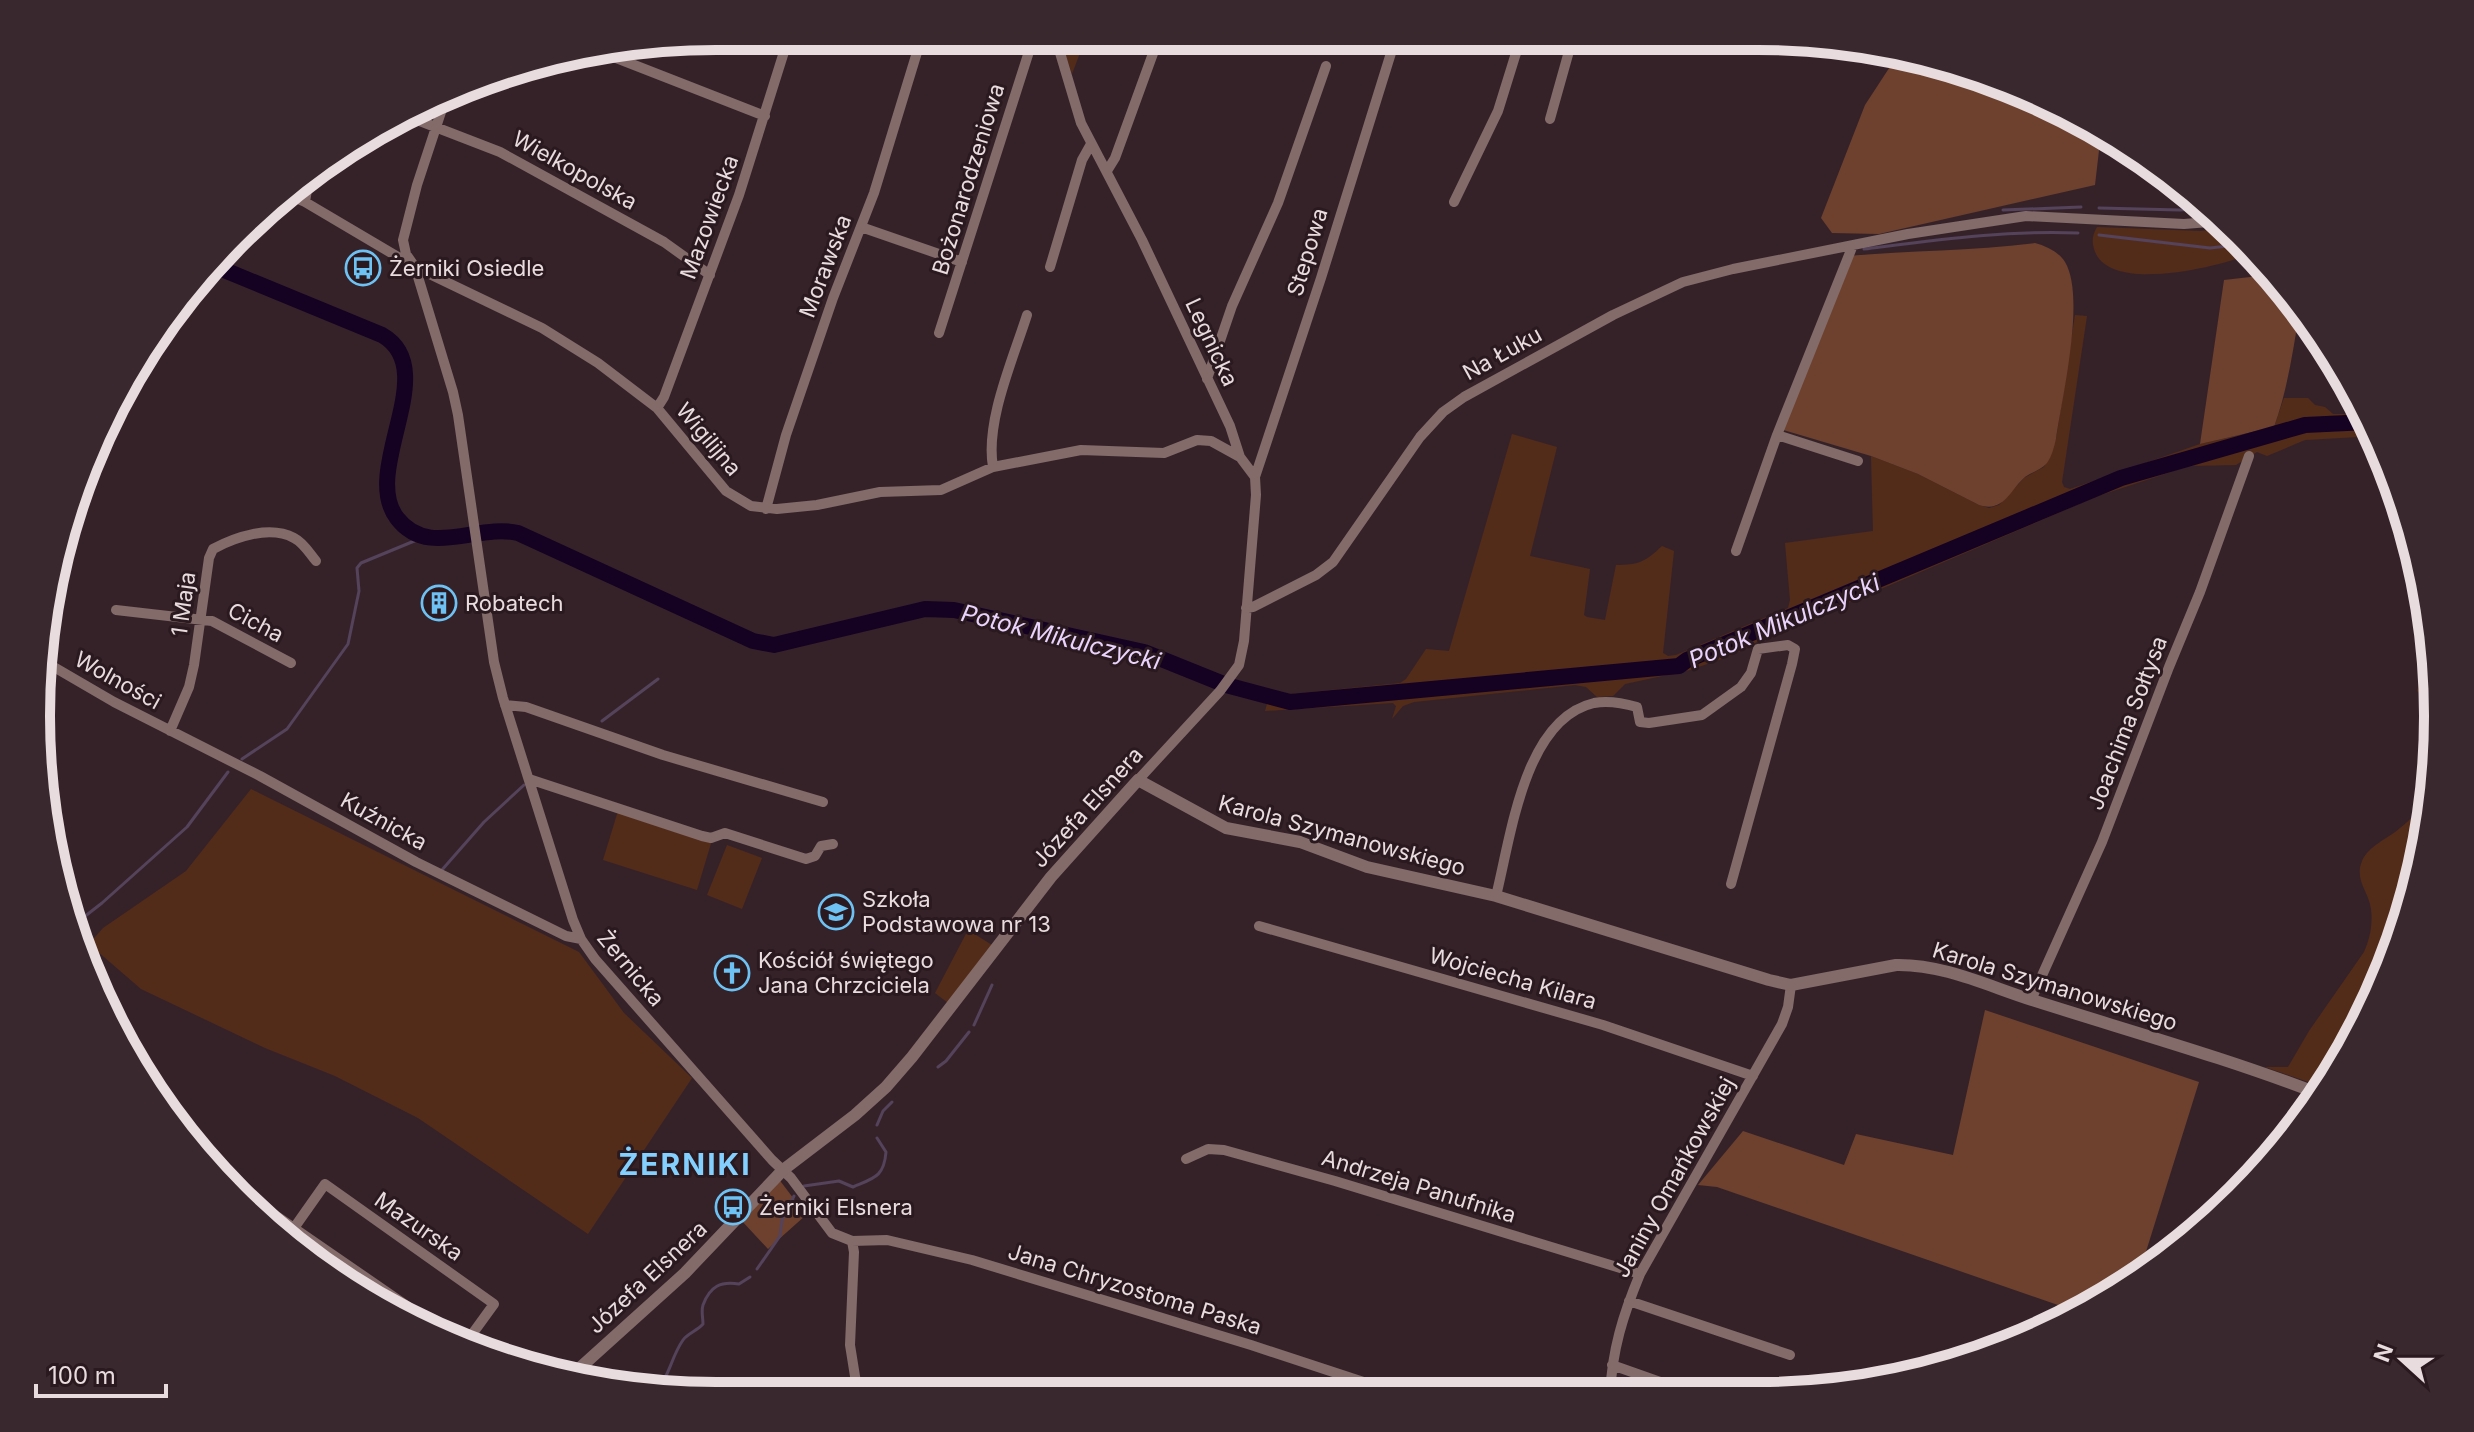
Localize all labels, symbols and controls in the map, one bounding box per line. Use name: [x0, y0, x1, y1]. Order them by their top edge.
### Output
street label: Bożonarodzeniowa: [927, 80, 1009, 278]
street label: Wielkopolska: [508, 125, 642, 215]
street label: Mazowiecka: [675, 151, 743, 283]
street label: Stepowa: [1281, 205, 1333, 299]
street label: Morawska: [794, 211, 856, 321]
bus stop icon: Żerniki Osiedle: [344, 249, 382, 287]
place label: Żerniki Osiedle: [389, 255, 544, 281]
street label: Legnicka: [1180, 294, 1244, 390]
street label: Na Łuku: [1458, 321, 1546, 385]
street label: Wigilijna: [671, 397, 747, 481]
water label: Potok Mikulczycki: [1684, 567, 1885, 674]
street label: 1 Maja: [166, 570, 200, 638]
building icon: Robatech: [420, 584, 458, 622]
place label: Robatech: [465, 590, 563, 616]
street label: Cicha: [224, 597, 288, 647]
water label: Potok Mikulczycki: [958, 598, 1165, 676]
street label: Joachima Sołtysa: [2082, 632, 2172, 814]
street label: Wolności: [70, 646, 166, 714]
street label: Józefa Elsnera: [1026, 741, 1148, 873]
street label: Kuźnicka: [336, 787, 432, 855]
street label: Karola Szymanowskiego: [1216, 789, 1468, 881]
place label: Szkoła Podstawowa nr 13: [862, 886, 1051, 937]
school or university icon: Szkoła Podstawowa nr 13: [817, 893, 855, 931]
street label: Żernicka: [592, 925, 670, 1011]
street label: Karola Szymanowskiego: [1929, 936, 2181, 1036]
street label: Wojciecha Kilara: [1426, 942, 1600, 1014]
place label: Kościół świętego Jana Chrzciciela: [758, 947, 934, 998]
church icon: Kościół świętego Jana Chrzciciela: [713, 954, 751, 992]
street label: Janiny Omańkowskiej: [1608, 1072, 1740, 1282]
street label: Andrzeja Panufnika: [1319, 1144, 1519, 1228]
district label: ŻERNIKI: [618, 1146, 752, 1182]
street label: Mazurska: [370, 1186, 468, 1266]
bus stop icon: Żerniki Elsnera: [714, 1188, 752, 1226]
place label: Żerniki Elsnera: [759, 1194, 913, 1220]
street label: Józefa Elsnera: [582, 1215, 712, 1339]
street label: Jana Chryzostoma Paska: [1005, 1238, 1265, 1340]
north arrow: [2362, 1320, 2442, 1400]
text: N: [2368, 1340, 2398, 1365]
scale bar: [36, 1348, 166, 1398]
text: 100 m: [48, 1361, 116, 1390]

